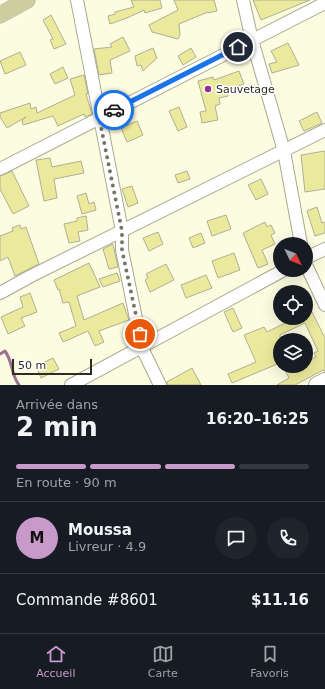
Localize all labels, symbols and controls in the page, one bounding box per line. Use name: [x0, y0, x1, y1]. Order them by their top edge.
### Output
pin: [221, 30, 255, 64]
icon: home: [227, 36, 249, 58]
place label: Sauvetage: [216, 83, 275, 96]
marker: Sauvetage: [203, 84, 213, 94]
courier: [94, 90, 134, 130]
icon: car: [103, 99, 125, 121]
north arrow: [273, 237, 313, 277]
map controls: [273, 237, 313, 373]
button: locate: [273, 285, 313, 325]
pin: [123, 317, 157, 351]
icon: bag: [129, 323, 151, 345]
button: layers: [273, 333, 313, 373]
scale bar: [12, 357, 92, 376]
text: 50 m: [18, 359, 46, 372]
text: Arrivée dans: [16, 397, 98, 412]
text: 16:20–16:25: [206, 410, 309, 428]
text: 2 min: [16, 412, 98, 442]
text: En route · 90 m: [16, 475, 117, 490]
button: chat: [215, 517, 257, 559]
button: phone: [267, 517, 309, 559]
text: Moussa: [68, 521, 132, 539]
text: M: [30, 529, 44, 547]
text: Livreur · 4.9: [68, 539, 146, 554]
text: Commande #8601: [16, 591, 158, 609]
text: $11.16: [251, 591, 309, 609]
tab: Accueil: [36, 643, 75, 680]
tab: Carte: [148, 643, 178, 680]
tab: Favoris: [250, 643, 289, 680]

